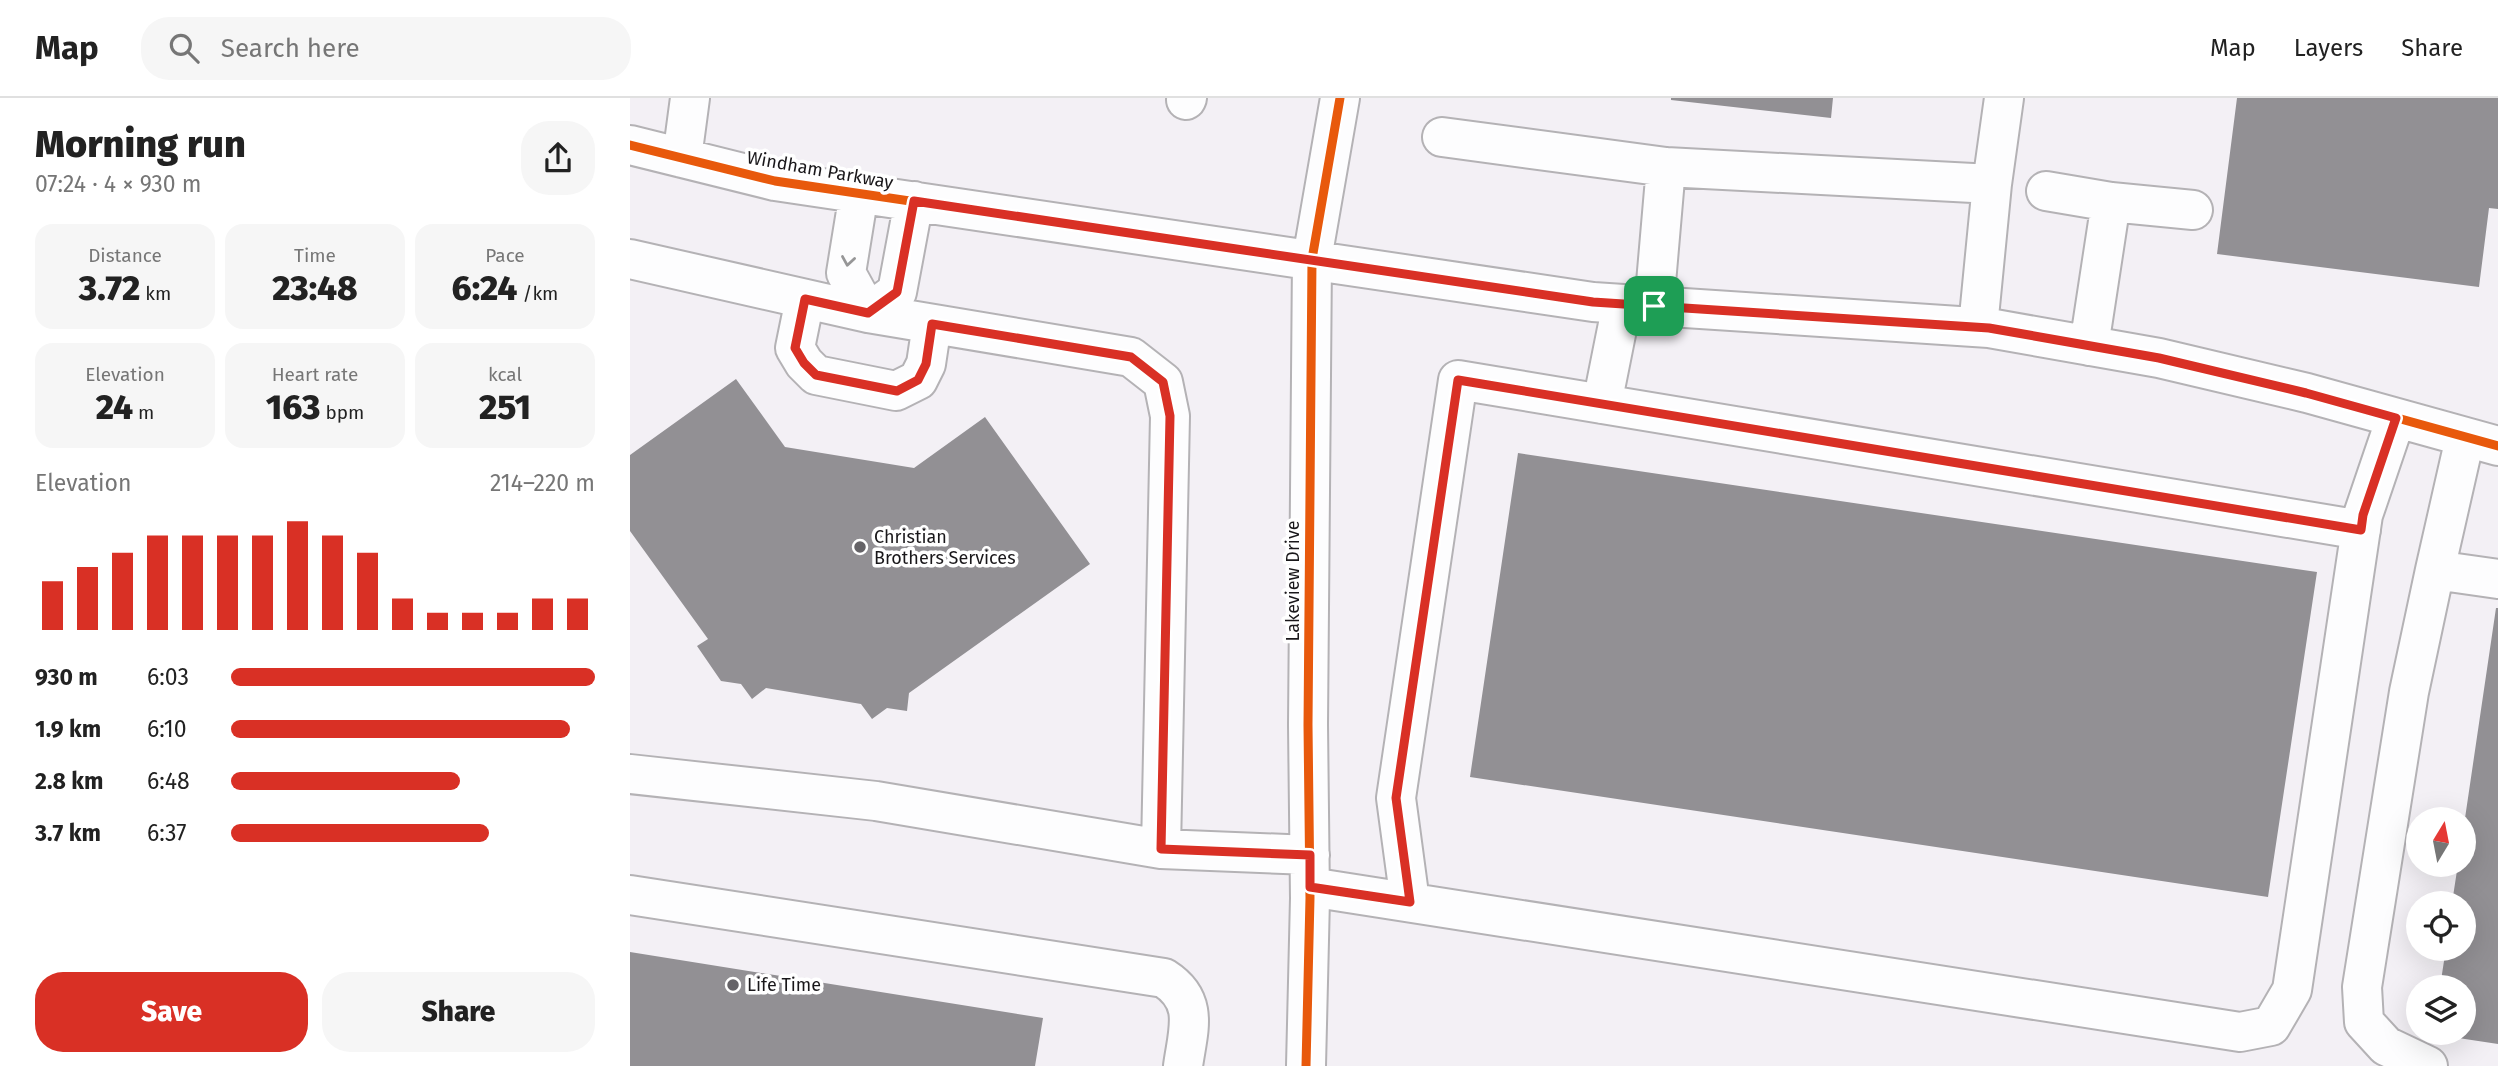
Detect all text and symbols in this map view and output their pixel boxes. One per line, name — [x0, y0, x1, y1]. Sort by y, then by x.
search box — [141, 17, 631, 80]
text: Map — [35, 28, 99, 68]
icon: search — [165, 29, 203, 67]
text: Search here — [221, 33, 360, 64]
text: Map — [2210, 34, 2256, 62]
text: Layers — [2294, 34, 2363, 62]
text: Share — [2401, 34, 2463, 62]
text: Morning run — [35, 121, 246, 167]
button: share — [521, 121, 595, 195]
street label: Windham Parkway — [745, 146, 895, 194]
text: 07:24 · 4 × 930 m — [35, 170, 201, 198]
text: Distance — [88, 244, 162, 267]
text: Time — [294, 244, 336, 267]
text: Pace — [485, 244, 525, 267]
one-way arrow — [841, 255, 856, 267]
text: 3.72 — [79, 267, 140, 309]
text: 23:48 — [272, 267, 358, 309]
text: 6:24 — [452, 267, 517, 309]
pin — [1624, 276, 1684, 336]
text: km — [140, 282, 171, 305]
text: /km — [517, 282, 558, 305]
icon: arrive — [1635, 287, 1673, 325]
text: Elevation — [85, 363, 165, 386]
text: Heart rate — [272, 363, 358, 386]
text: kcal — [488, 363, 522, 386]
text: 24 — [96, 386, 133, 428]
text: 163 — [266, 386, 320, 428]
text: 251 — [479, 386, 531, 428]
text: m — [133, 401, 154, 424]
text: bpm — [320, 401, 364, 424]
text: Elevation — [35, 469, 131, 497]
text: 214–220 m — [490, 469, 595, 497]
street label: Lakeview Drive — [1282, 521, 1304, 642]
place label: Christian Brothers Services — [874, 526, 1016, 569]
marker: Christian Brothers Services — [852, 539, 868, 555]
text: 930 m — [35, 663, 98, 691]
text: 6:03 — [147, 663, 189, 691]
text: 1.9 km — [35, 715, 101, 743]
text: 6:10 — [147, 715, 187, 743]
text: 2.8 km — [35, 767, 103, 795]
text: 6:48 — [147, 767, 190, 795]
north arrow — [2406, 807, 2476, 877]
map controls — [2406, 807, 2476, 1045]
text: 3.7 km — [35, 819, 101, 847]
text: 6:37 — [147, 819, 187, 847]
button: locate — [2406, 891, 2476, 961]
button: Save — [35, 972, 308, 1052]
button: Share — [322, 972, 595, 1052]
place label: Life Time — [747, 974, 821, 996]
button: layers — [2406, 975, 2476, 1045]
marker: Life Time — [725, 977, 741, 993]

